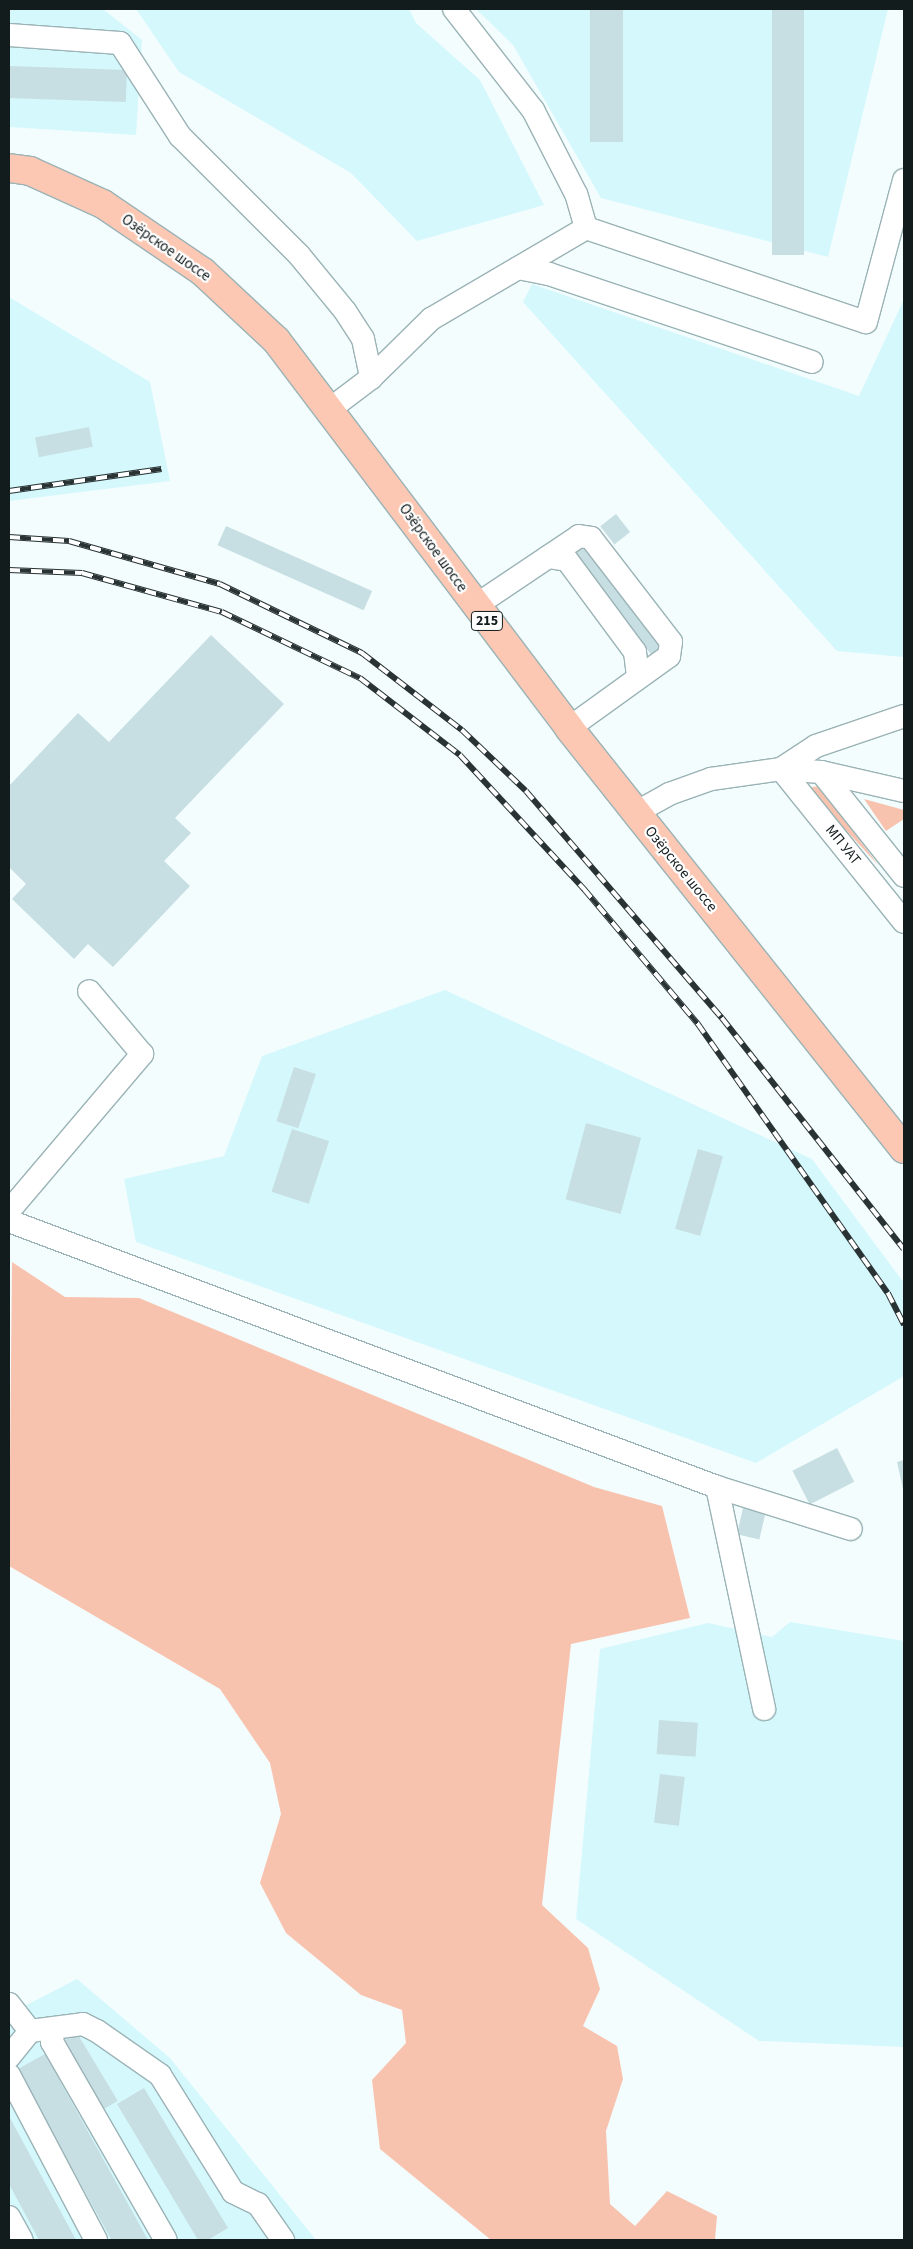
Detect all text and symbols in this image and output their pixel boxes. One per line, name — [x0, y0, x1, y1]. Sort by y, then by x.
street label: Озёрское шоссе — [118, 211, 214, 285]
street label: Озёрское шоссе — [395, 500, 471, 596]
road number: 215 — [471, 610, 503, 632]
street label: МП УАТ — [822, 821, 864, 869]
street label: Озёрское шоссе — [641, 823, 721, 915]

